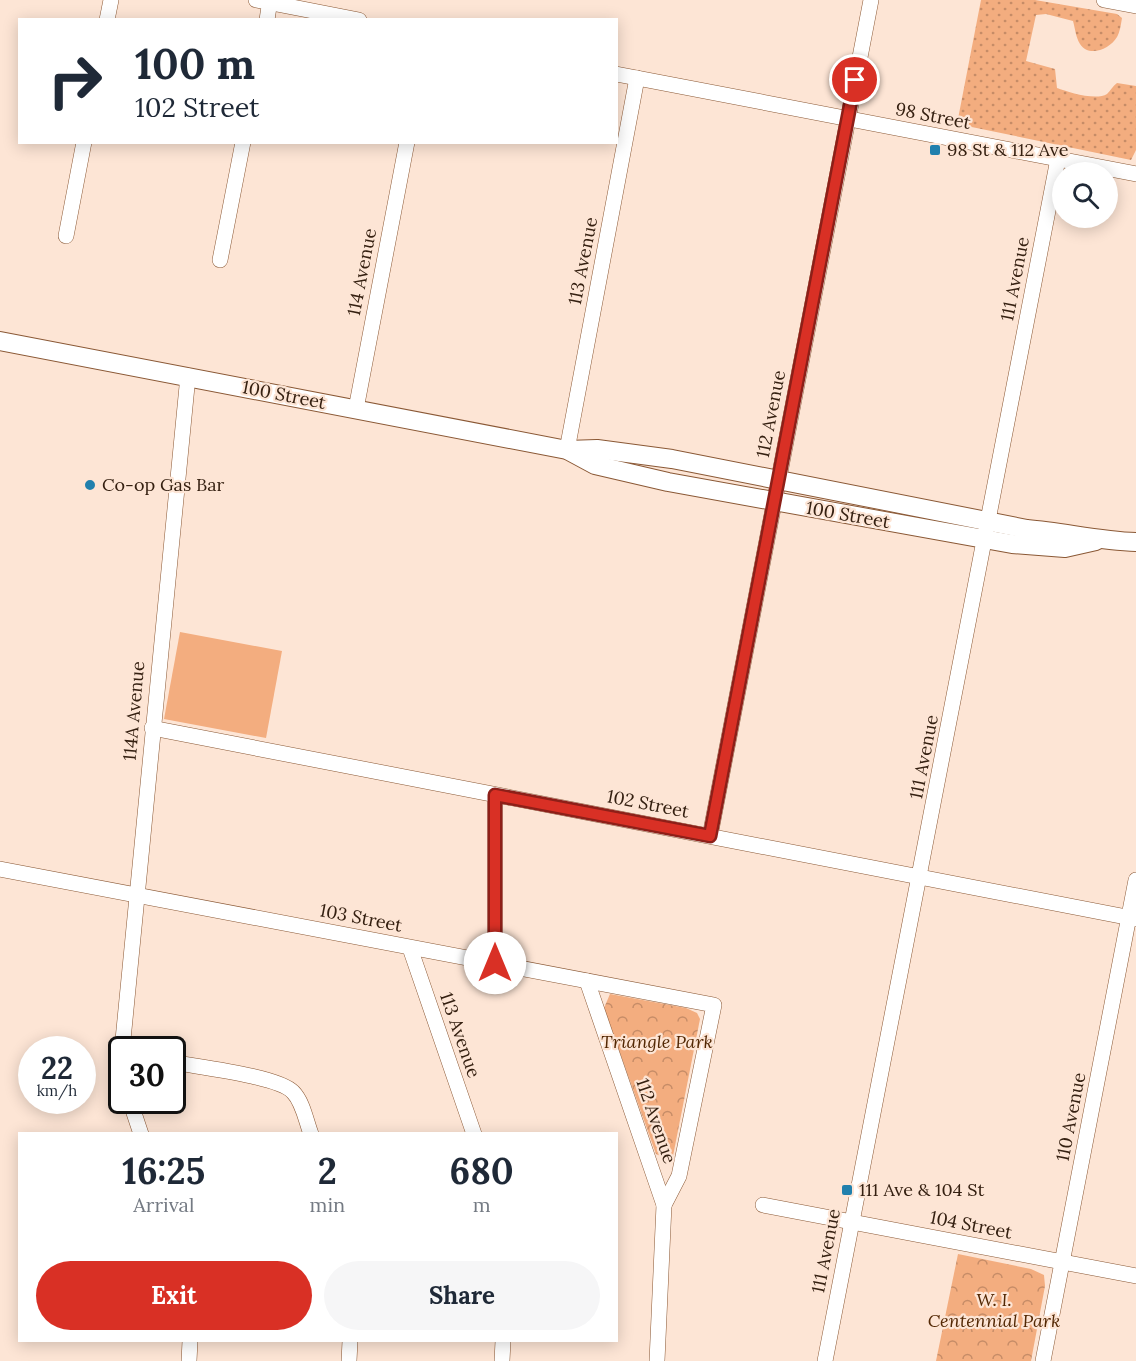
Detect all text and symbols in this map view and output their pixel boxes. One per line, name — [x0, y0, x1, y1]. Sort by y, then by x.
text: 100 m — [135, 37, 255, 91]
icon: right — [36, 42, 114, 120]
pin — [829, 54, 880, 105]
icon: arrive — [838, 63, 871, 96]
text: 102 Street — [135, 90, 260, 124]
street label: 98 Street — [893, 97, 973, 134]
place label: 98 St & 112 Ave — [947, 138, 1069, 161]
marker: 98 St & 112 Ave — [928, 143, 942, 157]
map controls — [1052, 162, 1118, 228]
button: search — [1052, 162, 1118, 228]
street label: 113 Avenue — [563, 215, 602, 307]
street label: 114 Avenue — [342, 226, 381, 318]
street label: 111 Avenue — [995, 235, 1034, 323]
street label: 112 Avenue — [751, 368, 790, 460]
street label: 100 Street — [240, 375, 328, 414]
place label: Co-op Gas Bar — [102, 473, 224, 496]
marker: Co-op Gas Bar — [83, 478, 97, 492]
street label: 100 Street — [804, 496, 892, 533]
street label: 114A Avenue — [118, 660, 149, 762]
street label: 111 Avenue — [904, 713, 943, 801]
street label: 102 Street — [605, 784, 691, 823]
street label: 103 Street — [318, 898, 404, 937]
position arrow — [463, 931, 527, 995]
street label: 113 Avenue — [435, 989, 486, 1081]
park label: Triangle Park — [601, 1030, 713, 1053]
speed limit sign: 30 — [108, 1036, 186, 1114]
text: 22 — [41, 1049, 73, 1087]
street label: 110 Avenue — [1051, 1070, 1090, 1163]
street label: 112 Avenue — [631, 1075, 682, 1167]
text: km/h — [37, 1081, 77, 1100]
text: 16:25 — [122, 1148, 205, 1194]
text: 2 — [318, 1148, 337, 1194]
text: 680 — [449, 1148, 514, 1194]
place label: 111 Ave & 104 St — [859, 1178, 984, 1201]
marker: 111 Ave & 104 St — [840, 1183, 854, 1197]
text: Arrival — [133, 1192, 194, 1217]
text: min — [310, 1192, 345, 1217]
text: m — [473, 1192, 491, 1217]
street label: 104 Street — [928, 1205, 1014, 1244]
street label: 111 Avenue — [806, 1207, 845, 1295]
button: Exit — [36, 1261, 312, 1330]
button: Share — [324, 1261, 600, 1330]
park label: W. I. Centennial Park — [928, 1288, 1060, 1332]

